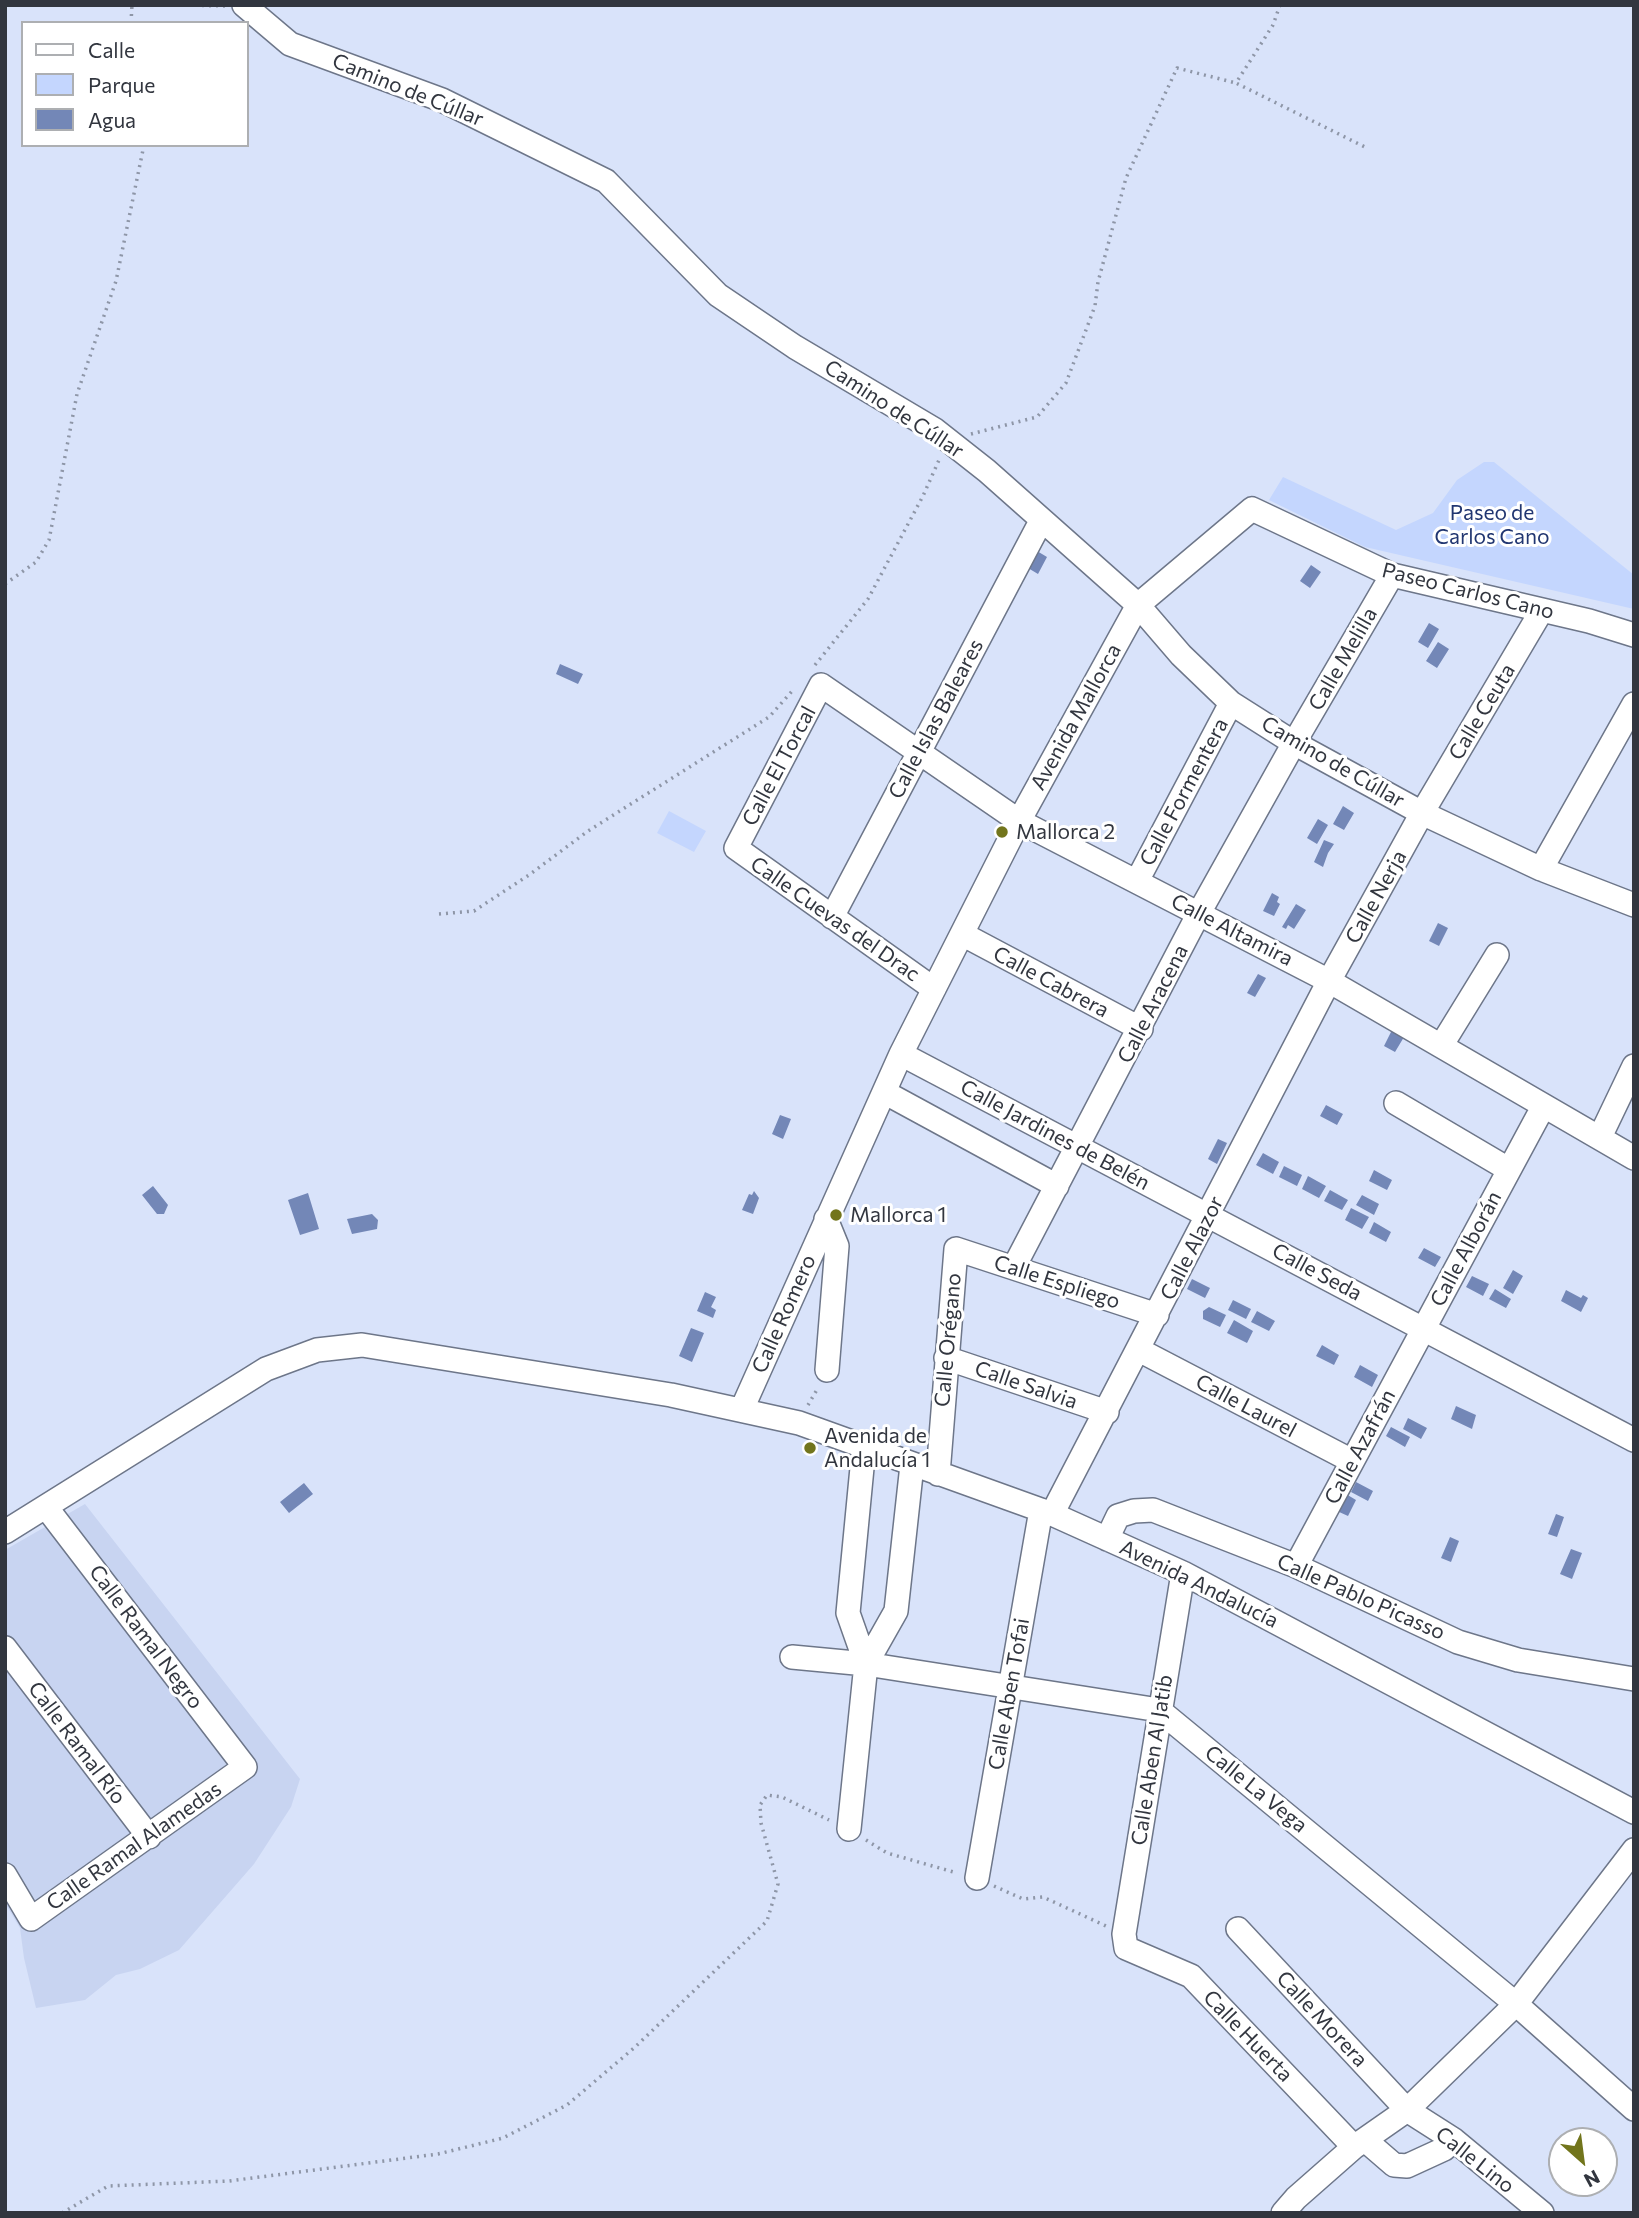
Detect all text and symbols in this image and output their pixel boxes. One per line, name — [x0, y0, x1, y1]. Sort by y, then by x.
legend — [21, 21, 248, 147]
text: Calle — [88, 37, 135, 62]
street label: Camino de Cúllar — [329, 48, 487, 132]
text: Parque — [88, 72, 155, 97]
text: Agua — [88, 107, 136, 132]
street label: Camino de Cúllar — [820, 355, 968, 463]
park label: Paseo de Carlos Cano — [1435, 500, 1549, 550]
street label: Paseo Carlos Cano — [1379, 557, 1557, 625]
street label: Calle Melilla — [1303, 603, 1383, 715]
street label: Calle Islas Baleares — [883, 635, 989, 803]
street label: Avenida Mallorca — [1025, 640, 1127, 794]
street label: Calle Ceuta — [1443, 659, 1521, 765]
street label: Calle El Torcal — [737, 702, 821, 830]
street label: Camino de Cúllar — [1257, 711, 1409, 813]
street label: Calle Formentera — [1134, 714, 1234, 870]
place label: Mallorca 2 — [1016, 819, 1115, 845]
marker: Mallorca 2 — [994, 824, 1010, 840]
street label: Calle Nerja — [1340, 846, 1412, 948]
street label: Calle Cuevas del Drac — [746, 851, 924, 987]
street label: Calle Altamira — [1167, 888, 1297, 972]
street label: Calle Cabrera — [989, 941, 1113, 1023]
street label: Calle Aracena — [1112, 941, 1194, 1067]
street label: Calle Jardines de Belén — [956, 1074, 1154, 1196]
street label: Calle Alborán — [1425, 1187, 1507, 1311]
street label: Calle Alazor — [1155, 1192, 1229, 1304]
place label: Mallorca 1 — [850, 1202, 946, 1228]
marker: Mallorca 1 — [828, 1207, 844, 1223]
street label: Calle Seda — [1268, 1238, 1366, 1306]
street label: Calle Espliego — [991, 1250, 1123, 1314]
street label: Calle Romero — [747, 1251, 821, 1377]
street label: Calle Orégano — [930, 1272, 966, 1408]
street label: Calle Salvia — [971, 1356, 1081, 1414]
street label: Calle Laurel — [1191, 1369, 1301, 1443]
street label: Calle Azafrán — [1319, 1385, 1401, 1509]
place label: Avenida de Andalucía 1 — [824, 1423, 930, 1473]
marker: Avenida de Andalucía 1 — [802, 1440, 818, 1456]
street label: Avenida Andalucía — [1116, 1535, 1282, 1633]
street label: Calle Pablo Picasso — [1273, 1549, 1449, 1645]
street label: Calle Ramal Negro — [84, 1560, 208, 1714]
street label: Calle Aben Tofai — [983, 1616, 1035, 1772]
street label: Calle Aben Al Jatib — [1126, 1673, 1178, 1847]
street label: Calle Ramal Río — [23, 1677, 131, 1809]
street label: Calle La Vega — [1200, 1740, 1312, 1838]
street label: Calle Ramal Alamedas — [42, 1776, 226, 1916]
street label: Calle Morera — [1271, 1966, 1373, 2072]
street label: Calle Huerta — [1198, 1985, 1298, 2087]
street label: Calle Lino — [1431, 2121, 1519, 2199]
north arrow — [1548, 2127, 1618, 2197]
text: N — [1580, 2166, 1604, 2193]

